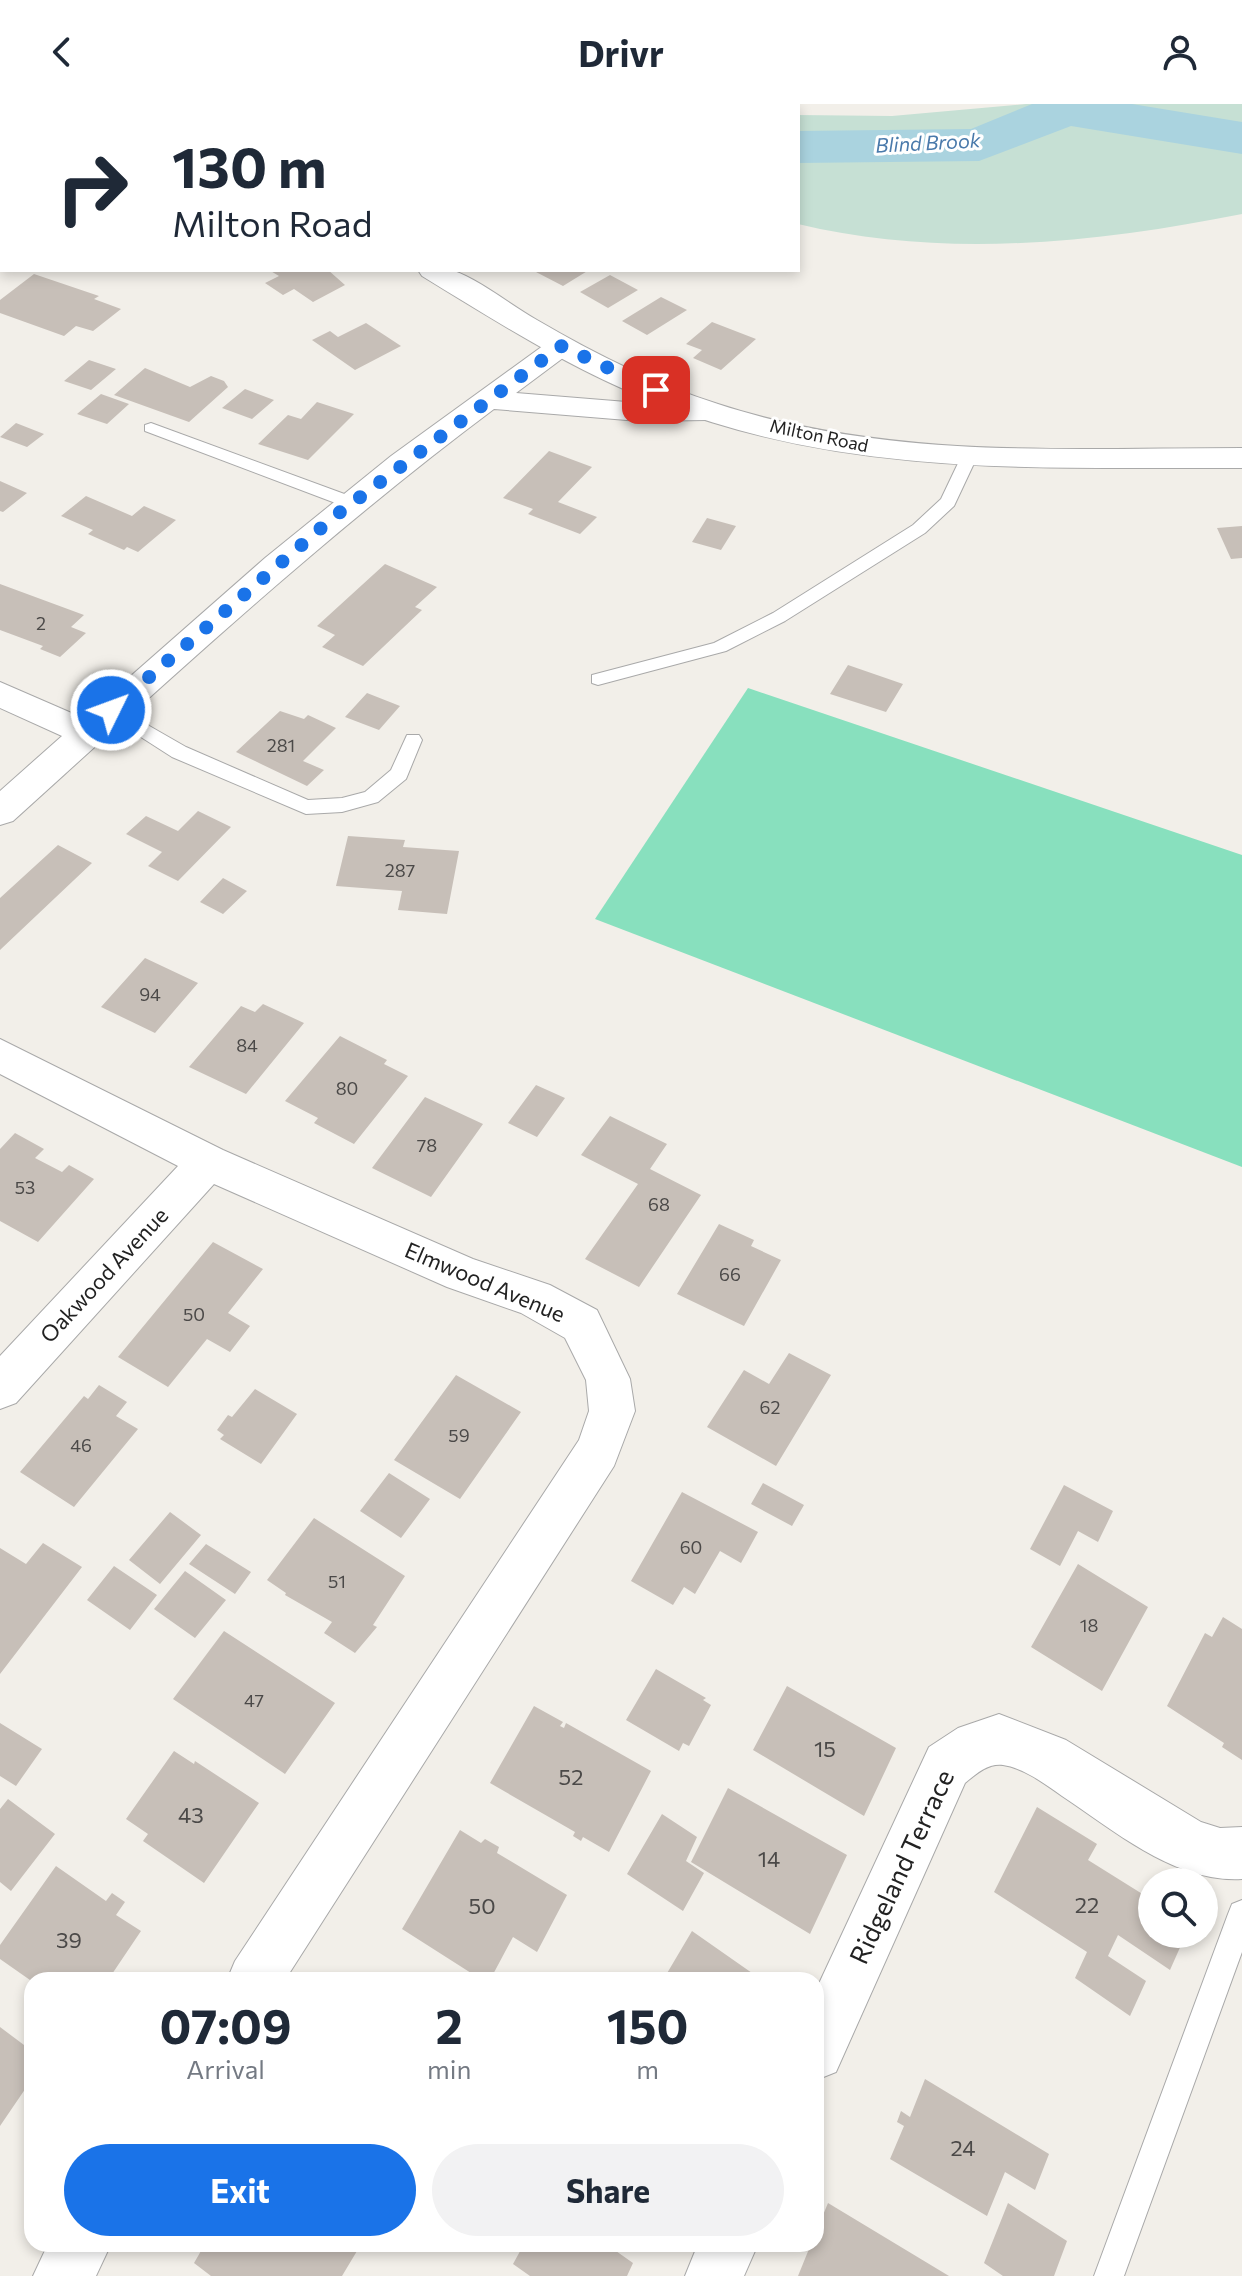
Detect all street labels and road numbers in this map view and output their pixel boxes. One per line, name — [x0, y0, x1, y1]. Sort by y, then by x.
street label: Milton Road — [768, 414, 871, 456]
street label: Oakwood Avenue — [34, 1201, 173, 1348]
street label: Elmwood Avenue — [401, 1236, 569, 1327]
street label: Ridgeland Terrace — [842, 1764, 959, 1968]

